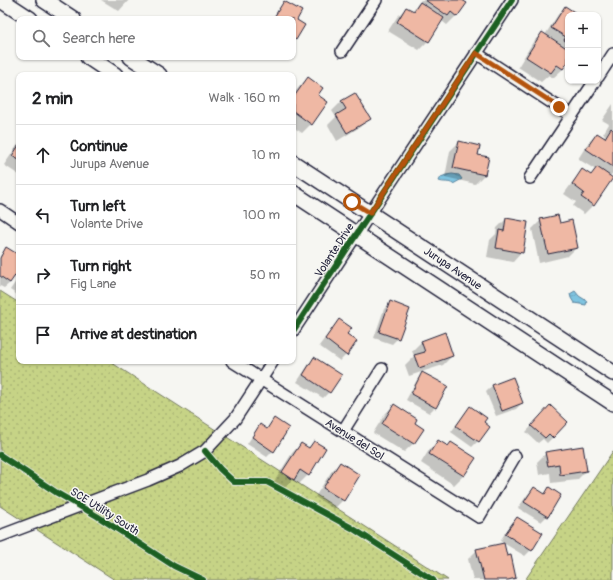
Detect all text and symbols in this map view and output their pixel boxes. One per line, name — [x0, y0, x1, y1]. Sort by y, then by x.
map controls — [565, 12, 601, 84]
button: + — [565, 12, 601, 48]
search box — [16, 16, 296, 60]
icon: search — [30, 27, 52, 49]
text: Search here — [62, 29, 135, 48]
button: − — [565, 48, 601, 84]
text: 2 min — [32, 88, 73, 109]
text: Walk · 160 m — [209, 90, 280, 106]
route end — [550, 98, 568, 116]
text: Continue — [70, 137, 128, 156]
icon: ahead — [32, 144, 54, 166]
text: 10 m — [252, 147, 280, 163]
text: Jurupa Avenue — [70, 156, 149, 172]
route start — [343, 193, 361, 211]
text: Turn left — [70, 197, 126, 216]
icon: left — [32, 204, 54, 226]
text: 100 m — [243, 207, 280, 223]
text: Volante Drive — [70, 216, 143, 232]
street label: Volante Drive — [312, 220, 357, 280]
street label: Jurupa Avenue — [421, 244, 485, 293]
text: Turn right — [70, 257, 131, 276]
icon: right — [32, 264, 54, 286]
text: 50 m — [250, 267, 280, 283]
text: Fig Lane — [70, 276, 116, 292]
icon: arrive — [32, 324, 54, 346]
text: Arrive at destination — [70, 325, 197, 344]
street label: Avenue del Sol — [323, 416, 387, 463]
street label: SCE Utility South — [68, 485, 141, 538]

